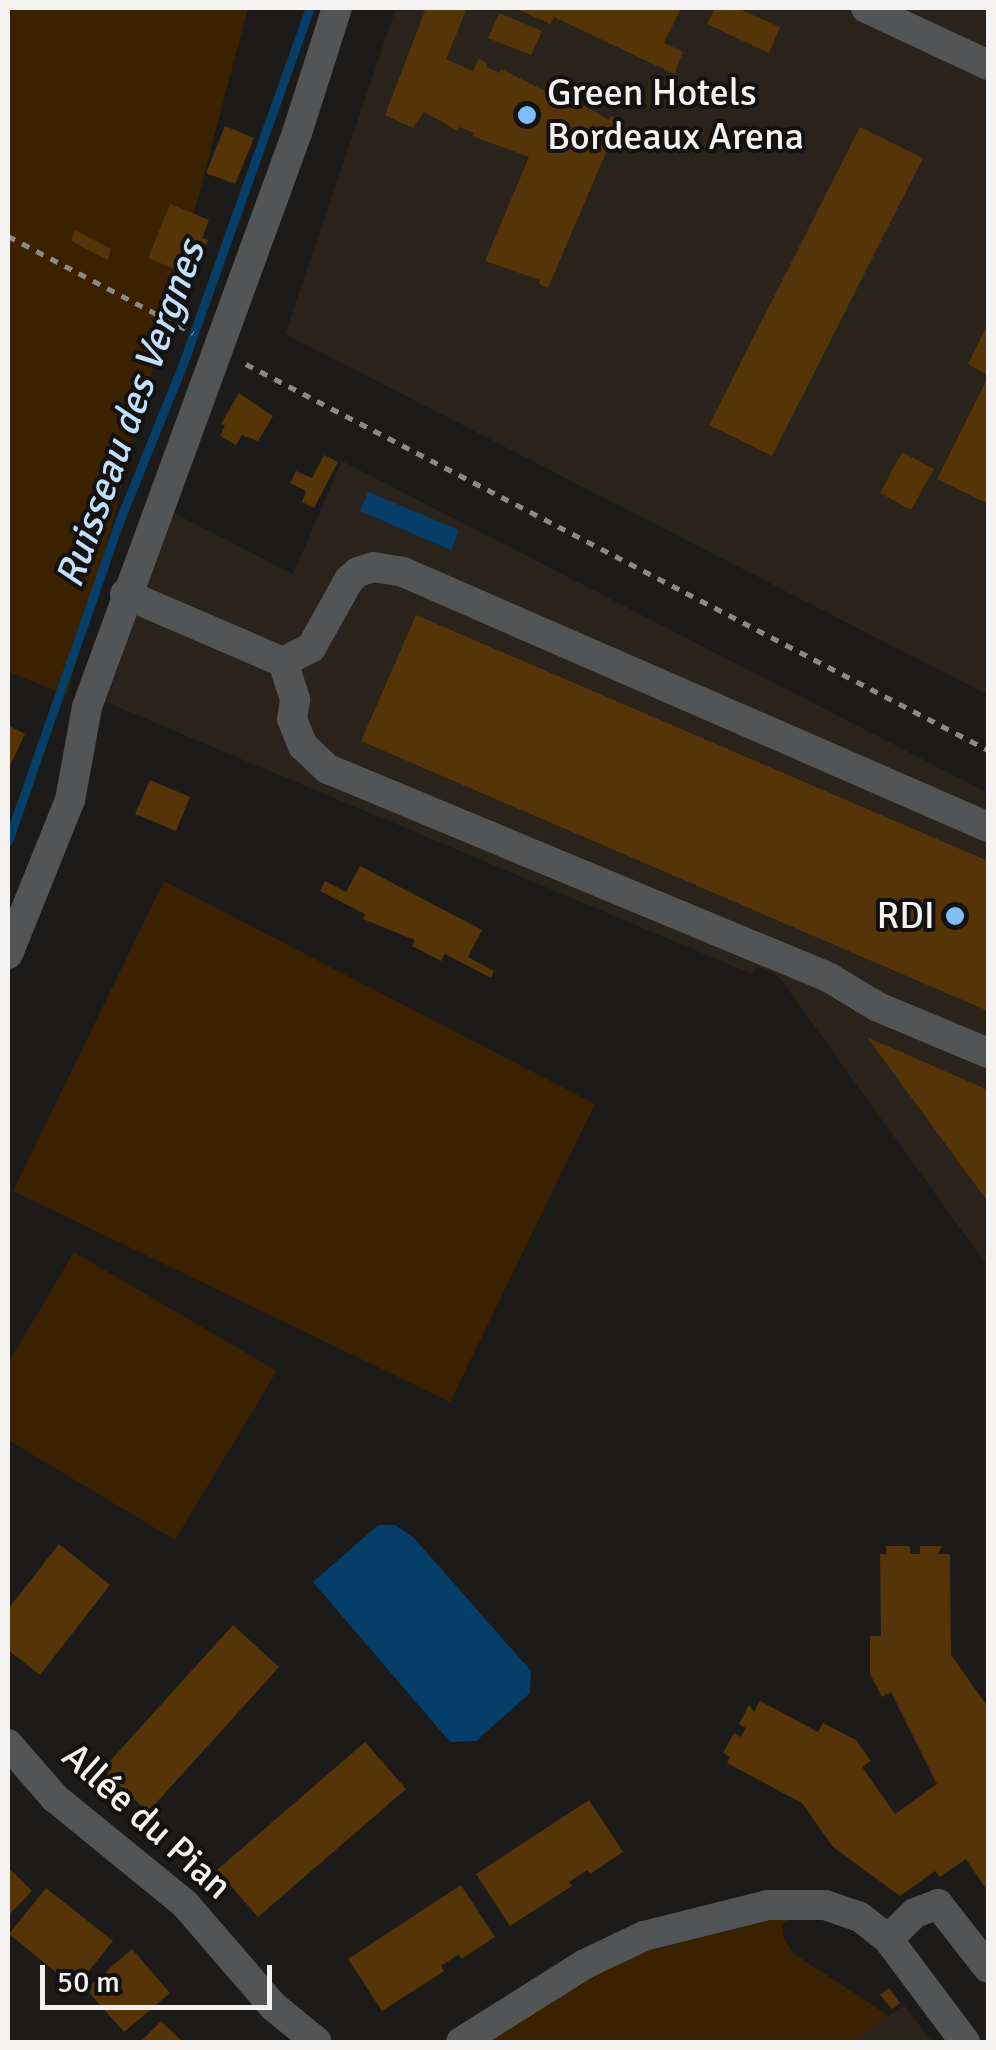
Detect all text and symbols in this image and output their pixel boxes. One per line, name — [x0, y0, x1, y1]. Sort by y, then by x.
place label: Green Hotels Bordeaux Arena — [547, 70, 804, 160]
marker: Green Hotels Bordeaux Arena — [516, 104, 538, 126]
water label: Ruisseau des Vergnes — [45, 234, 215, 594]
place label: RDI — [876, 893, 935, 939]
marker: RDI — [944, 905, 966, 927]
street label: Allée du Pian — [53, 1733, 241, 1909]
scale bar — [45, 1945, 278, 2007]
text: 50 m — [57, 1964, 120, 2001]

